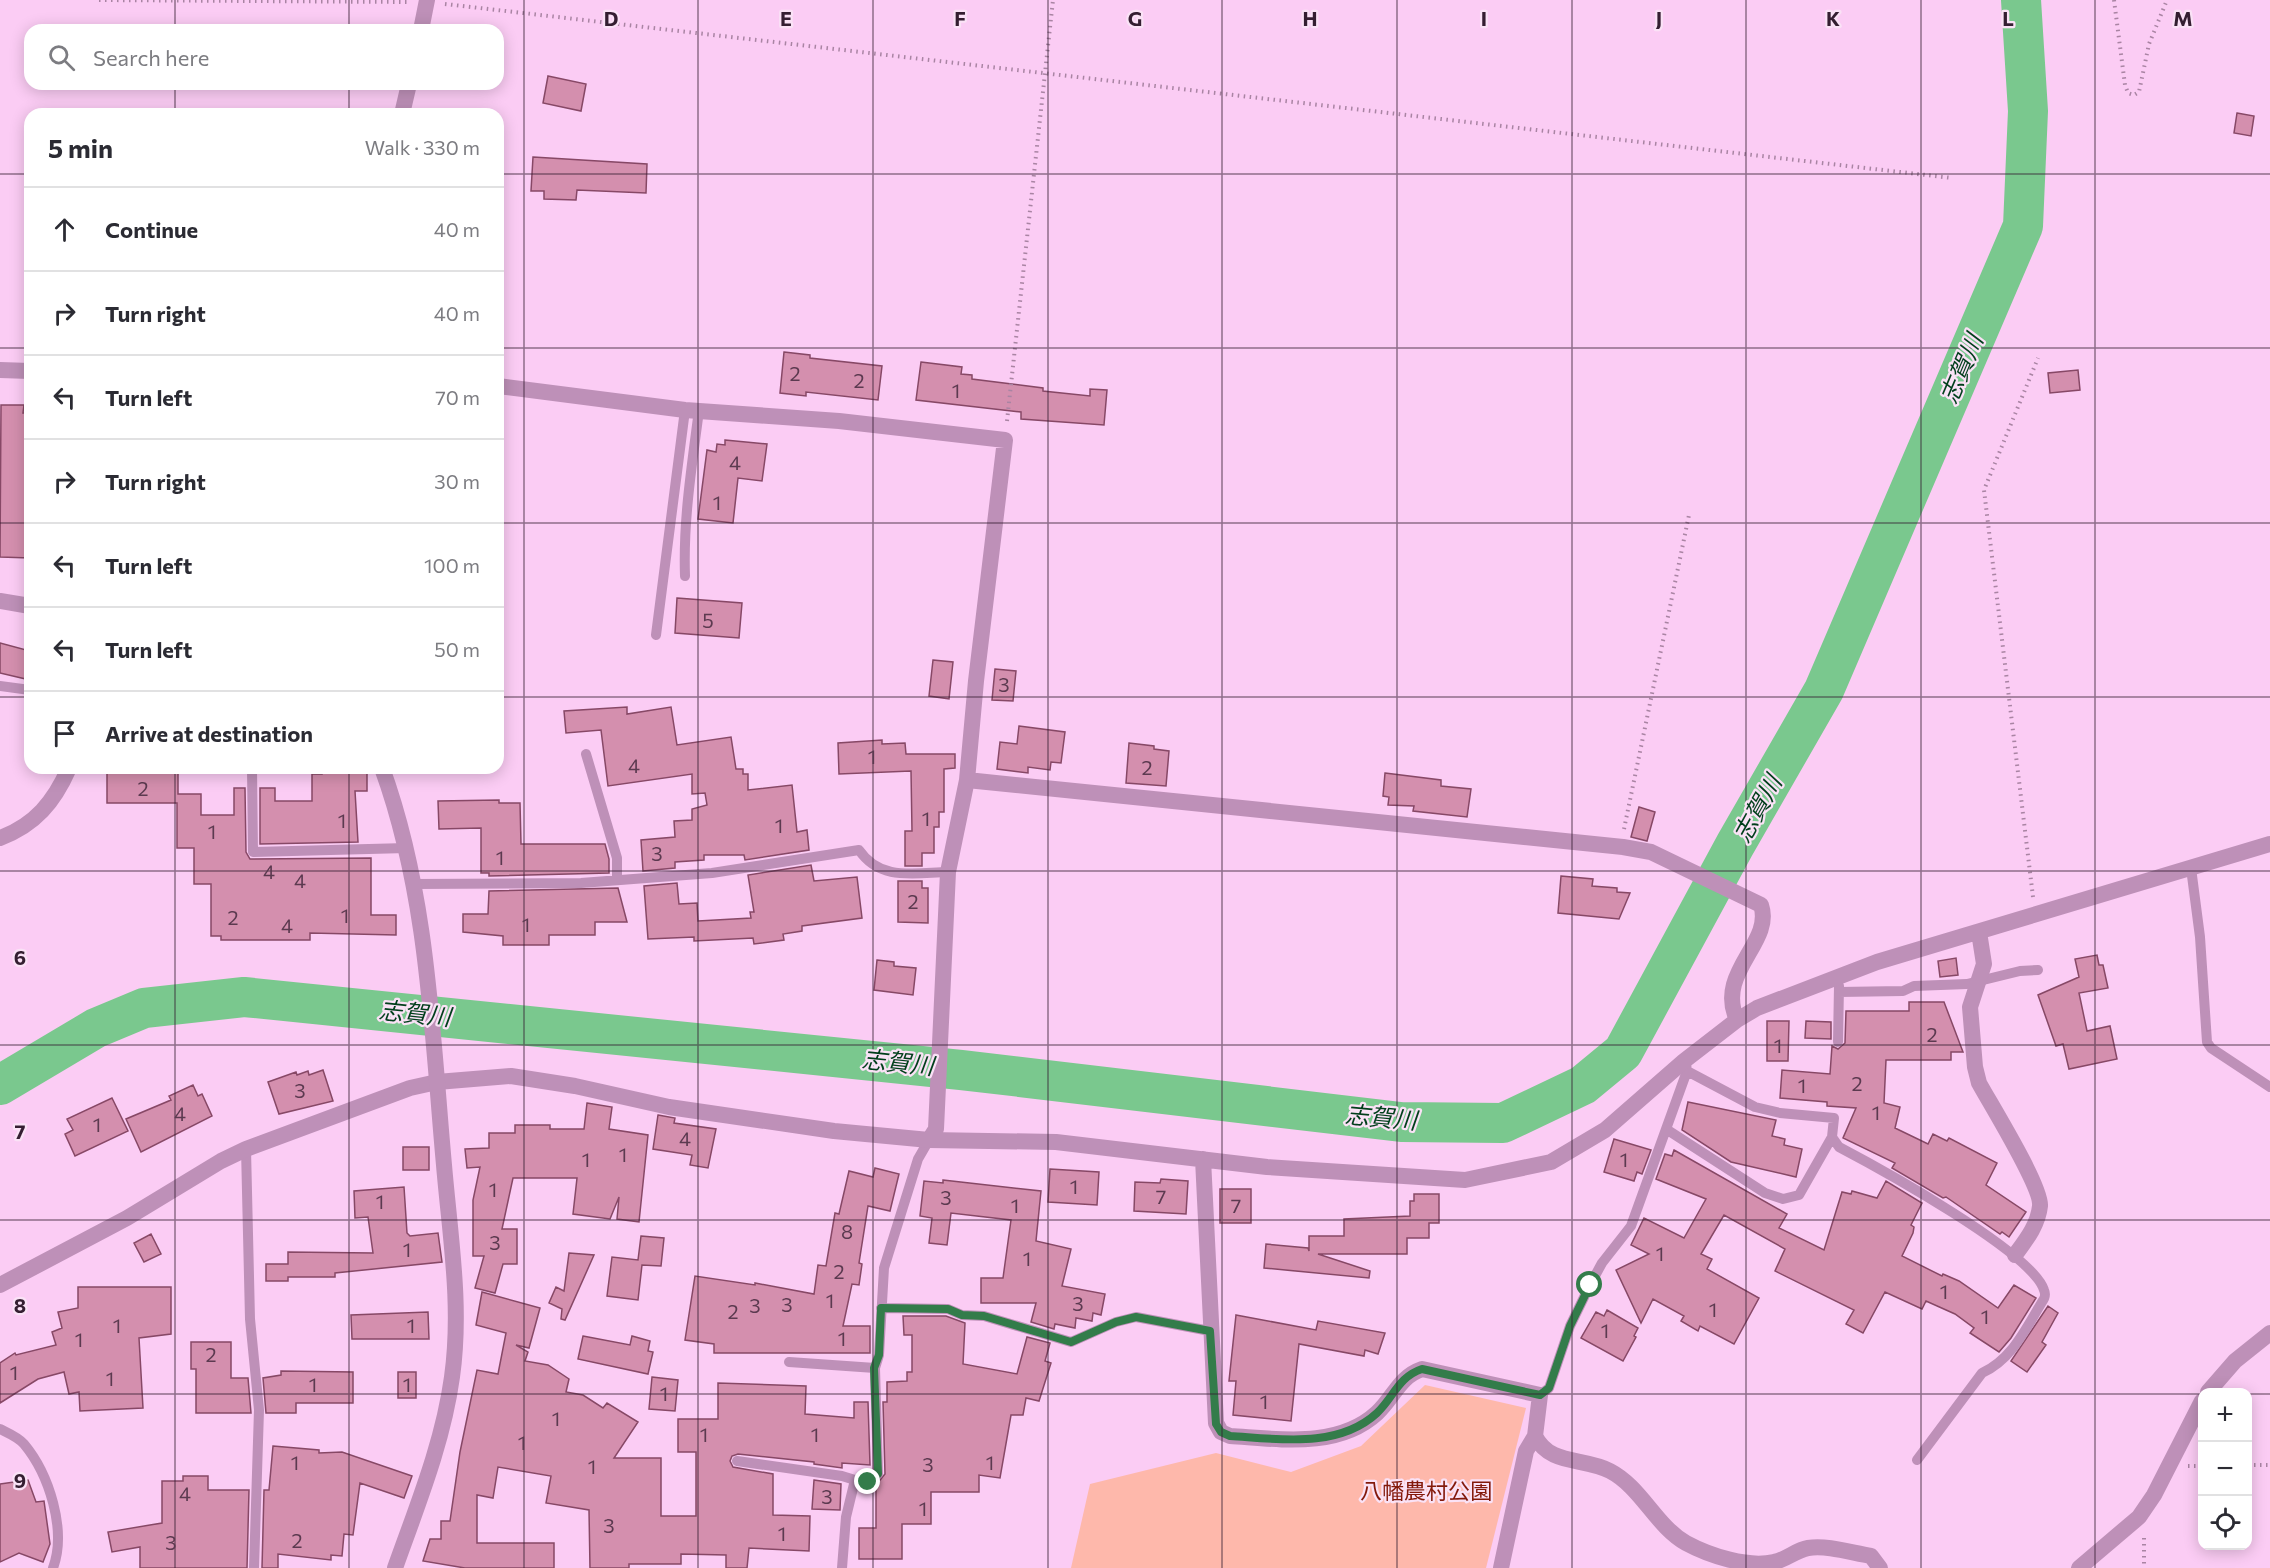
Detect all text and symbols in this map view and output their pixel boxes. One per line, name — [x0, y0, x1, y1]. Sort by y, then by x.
text: D — [604, 6, 618, 30]
text: E — [780, 6, 792, 30]
text: F — [954, 6, 966, 30]
text: G — [1128, 6, 1142, 30]
text: H — [1303, 6, 1318, 30]
text: I — [1481, 6, 1487, 30]
text: J — [1656, 6, 1662, 30]
text: K — [1826, 6, 1840, 30]
text: L — [2002, 6, 2014, 30]
text: M — [2173, 6, 2193, 30]
search box — [24, 24, 504, 90]
icon: search — [45, 41, 78, 74]
text: Search here — [93, 44, 209, 71]
text: 5 min — [48, 132, 113, 163]
text: Walk · 330 m — [365, 135, 480, 159]
icon: ahead — [48, 213, 81, 246]
text: Continue — [105, 216, 198, 243]
text: 40 m — [434, 217, 480, 241]
icon: right — [48, 297, 81, 330]
text: Turn right — [105, 300, 206, 327]
text: 40 m — [434, 301, 480, 325]
water label: 志賀川 — [1933, 327, 1989, 407]
house number: 2 — [789, 361, 801, 385]
house number: 2 — [853, 368, 865, 392]
house number: 1 — [952, 378, 960, 402]
icon: left — [48, 381, 81, 414]
text: Turn left — [105, 384, 192, 411]
text: 70 m — [435, 385, 480, 409]
house number: 4 — [729, 450, 741, 474]
icon: right — [48, 465, 81, 498]
text: Turn right — [105, 468, 206, 495]
text: 30 m — [434, 469, 480, 493]
house number: 1 — [713, 490, 721, 514]
icon: left — [48, 549, 81, 582]
text: Turn left — [105, 552, 192, 579]
text: 100 m — [424, 553, 480, 577]
house number: 5 — [702, 608, 714, 632]
icon: left — [48, 633, 81, 666]
text: Turn left — [105, 636, 192, 663]
text: 50 m — [434, 637, 480, 661]
house number: 3 — [998, 672, 1010, 696]
icon: arrive — [48, 717, 81, 750]
text: Arrive at destination — [105, 720, 313, 747]
house number: 1 — [868, 744, 876, 768]
house number: 4 — [628, 753, 640, 777]
house number: 2 — [1141, 755, 1153, 779]
water label: 志賀川 — [1727, 767, 1788, 847]
house number: 2 — [137, 776, 149, 800]
house number: 1 — [922, 806, 930, 830]
house number: 1 — [338, 808, 346, 832]
house number: 1 — [775, 813, 783, 837]
house number: 1 — [208, 819, 216, 843]
house number: 3 — [651, 841, 663, 865]
house number: 1 — [496, 845, 504, 869]
house number: 4 — [263, 859, 275, 883]
house number: 4 — [294, 868, 306, 892]
house number: 2 — [907, 889, 919, 913]
house number: 1 — [341, 903, 349, 927]
house number: 2 — [227, 905, 239, 929]
house number: 1 — [522, 912, 530, 936]
house number: 4 — [281, 913, 293, 937]
text: 6 — [14, 945, 26, 969]
water label: 志賀川 — [378, 994, 455, 1031]
house number: 2 — [1926, 1022, 1938, 1046]
house number: 1 — [1774, 1033, 1782, 1057]
water label: 志賀川 — [861, 1043, 938, 1080]
house number: 2 — [1851, 1071, 1863, 1095]
house number: 1 — [1798, 1073, 1806, 1097]
house number: 3 — [294, 1078, 306, 1102]
water label: 志賀川 — [1344, 1099, 1421, 1134]
house number: 1 — [1872, 1100, 1880, 1124]
house number: 4 — [174, 1101, 186, 1125]
house number: 1 — [93, 1112, 101, 1136]
text: 7 — [15, 1119, 26, 1143]
house number: 4 — [679, 1126, 691, 1150]
house number: 1 — [619, 1142, 627, 1166]
house number: 1 — [582, 1147, 590, 1171]
house number: 1 — [1620, 1147, 1628, 1171]
house number: 1 — [1070, 1174, 1078, 1198]
house number: 1 — [489, 1177, 497, 1201]
house number: 7 — [1156, 1184, 1166, 1208]
house number: 3 — [940, 1185, 952, 1209]
house number: 1 — [376, 1189, 384, 1213]
house number: 1 — [1011, 1193, 1019, 1217]
house number: 7 — [1231, 1193, 1241, 1217]
house number: 8 — [841, 1219, 853, 1243]
house number: 3 — [489, 1230, 501, 1254]
house number: 1 — [403, 1237, 411, 1261]
house number: 1 — [1656, 1241, 1664, 1265]
house number: 1 — [1023, 1246, 1031, 1270]
house number: 2 — [833, 1259, 845, 1283]
route start — [1576, 1271, 1602, 1297]
house number: 1 — [1940, 1279, 1948, 1303]
house number: 1 — [826, 1288, 834, 1312]
house number: 3 — [1072, 1291, 1084, 1315]
house number: 3 — [781, 1292, 793, 1316]
text: 8 — [14, 1293, 26, 1317]
house number: 3 — [749, 1293, 761, 1317]
house number: 1 — [1709, 1297, 1717, 1321]
house number: 2 — [727, 1299, 739, 1323]
house number: 1 — [1981, 1304, 1989, 1328]
house number: 1 — [113, 1313, 121, 1337]
house number: 1 — [407, 1313, 415, 1337]
house number: 1 — [1601, 1318, 1609, 1342]
house number: 1 — [838, 1326, 846, 1350]
house number: 1 — [75, 1327, 83, 1351]
house number: 2 — [205, 1342, 217, 1366]
house number: 1 — [10, 1360, 18, 1384]
house number: 1 — [106, 1366, 114, 1390]
house number: 1 — [309, 1372, 317, 1396]
house number: 1 — [403, 1372, 411, 1396]
house number: 1 — [660, 1381, 668, 1405]
map controls — [2198, 1388, 2252, 1550]
button: + — [2198, 1388, 2252, 1442]
house number: 1 — [1260, 1389, 1268, 1413]
house number: 1 — [552, 1406, 560, 1430]
house number: 1 — [700, 1422, 708, 1446]
house number: 1 — [811, 1422, 819, 1446]
house number: 1 — [518, 1430, 526, 1454]
button: − — [2198, 1442, 2252, 1496]
house number: 1 — [291, 1450, 299, 1474]
house number: 1 — [986, 1450, 994, 1474]
house number: 3 — [922, 1452, 934, 1476]
house number: 1 — [588, 1454, 596, 1478]
text: 9 — [14, 1468, 26, 1492]
route end — [854, 1468, 880, 1494]
park label: 八幡農村公園 — [1360, 1477, 1492, 1504]
house number: 4 — [179, 1481, 191, 1505]
house number: 3 — [821, 1484, 833, 1508]
house number: 1 — [919, 1496, 927, 1520]
button: locate — [2198, 1496, 2252, 1550]
house number: 3 — [603, 1513, 615, 1537]
house number: 1 — [778, 1521, 786, 1545]
house number: 2 — [291, 1528, 303, 1552]
house number: 3 — [165, 1530, 177, 1554]

